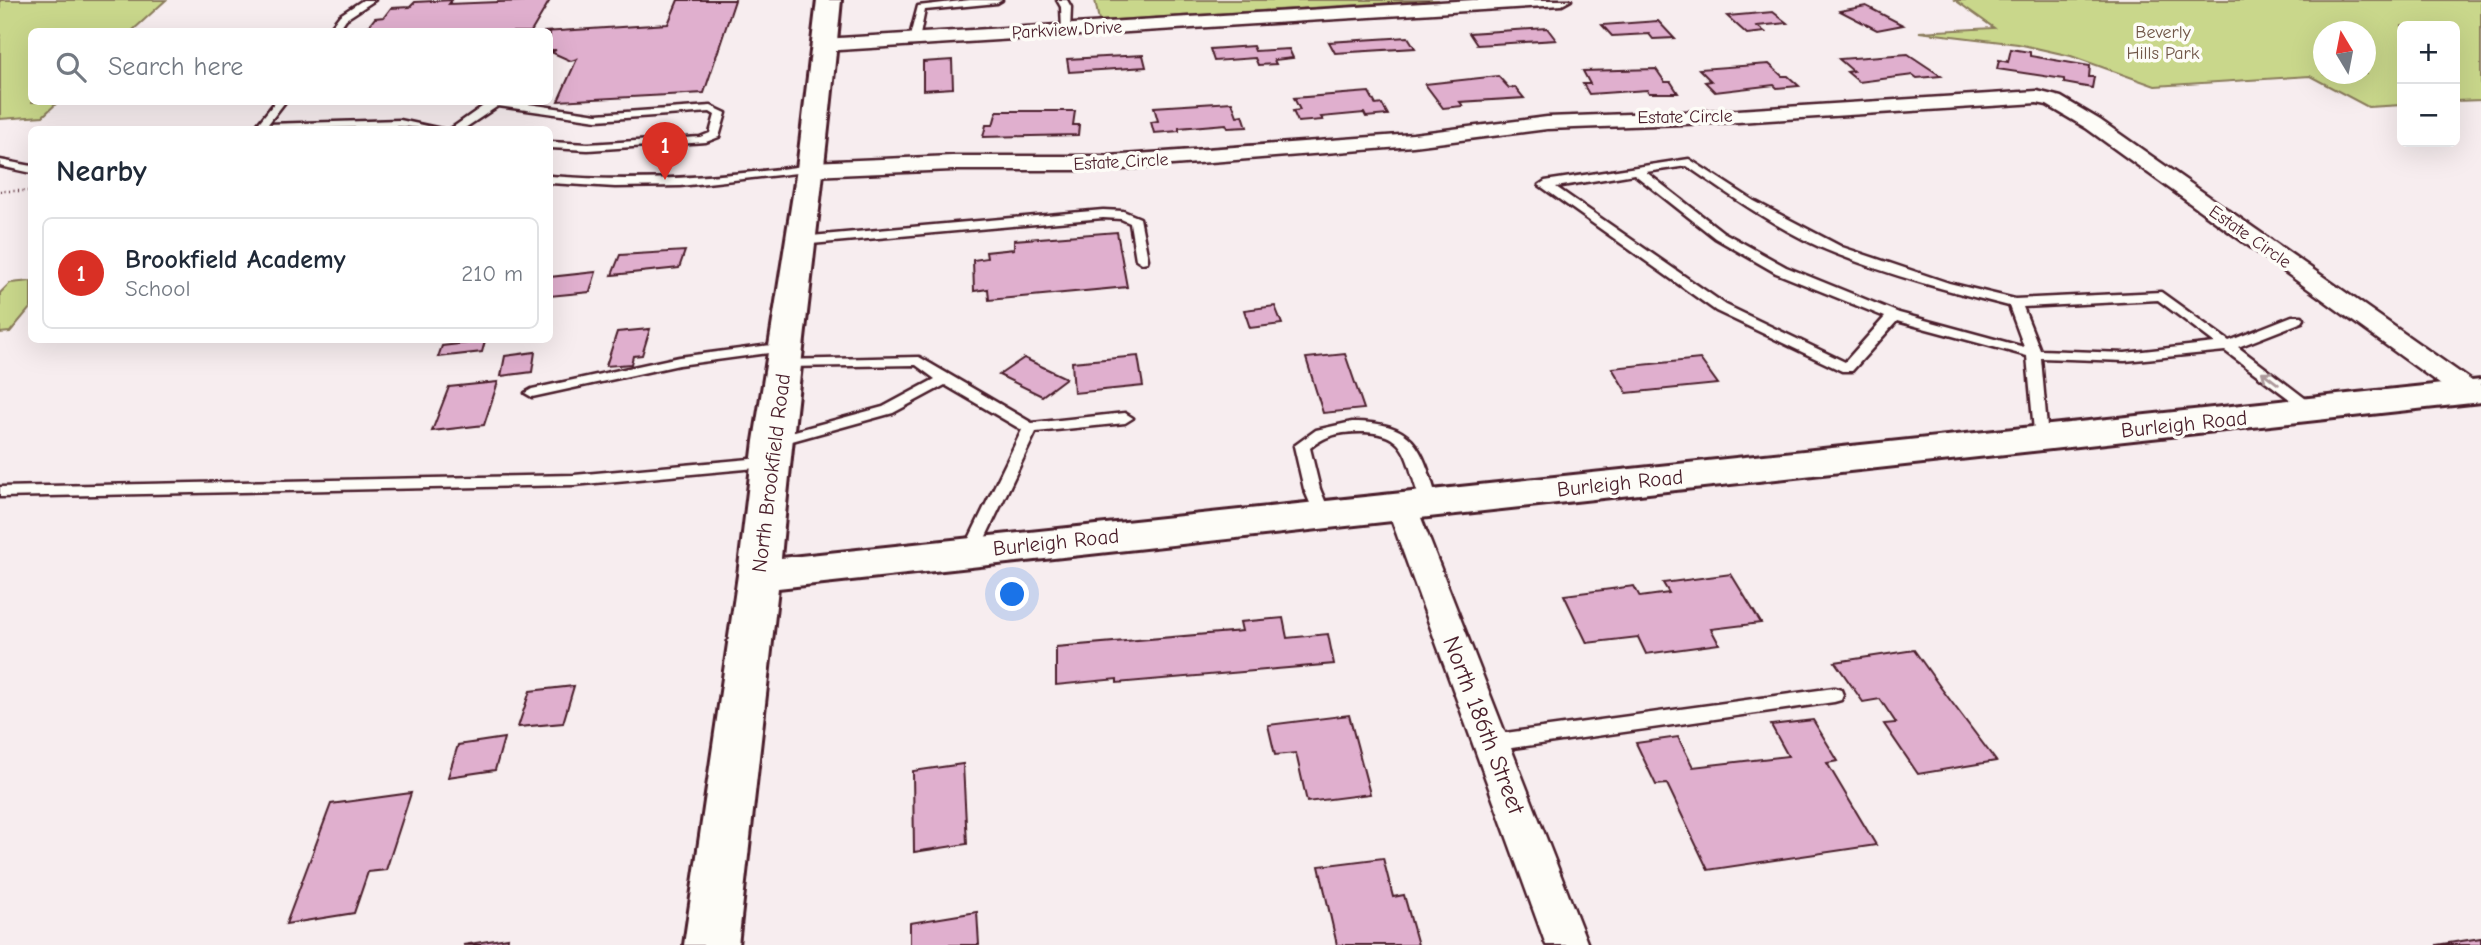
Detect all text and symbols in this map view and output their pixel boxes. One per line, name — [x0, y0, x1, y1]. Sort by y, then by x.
street label: Parkview Drive — [1011, 17, 1123, 43]
north arrow — [2313, 21, 2376, 84]
map controls — [2397, 21, 2460, 147]
button: + — [2397, 21, 2460, 84]
park label: Beverly Hills Park — [2127, 22, 2200, 64]
search box — [28, 28, 553, 105]
icon: search — [52, 48, 90, 86]
text: Search here — [108, 52, 243, 82]
button: − — [2397, 84, 2460, 147]
street label: Estate Circle — [1637, 106, 1733, 128]
pin: 1 — [642, 122, 688, 180]
street label: Estate Circle — [1073, 149, 1169, 175]
text: Nearby — [56, 154, 147, 189]
street label: Estate Circle — [2205, 201, 2295, 273]
text: Brookfield Academy — [125, 245, 346, 275]
text: 1 — [76, 260, 86, 287]
text: 210 m — [461, 260, 523, 287]
text: School — [125, 275, 190, 302]
one-way arrow — [2261, 370, 2280, 385]
street label: North Brookfield Road — [747, 372, 795, 574]
street label: Burleigh Road — [2120, 405, 2248, 443]
street label: Burleigh Road — [1556, 464, 1684, 502]
street label: Burleigh Road — [992, 523, 1120, 561]
your location — [995, 577, 1029, 611]
street label: North 186th Street — [1437, 632, 1531, 819]

